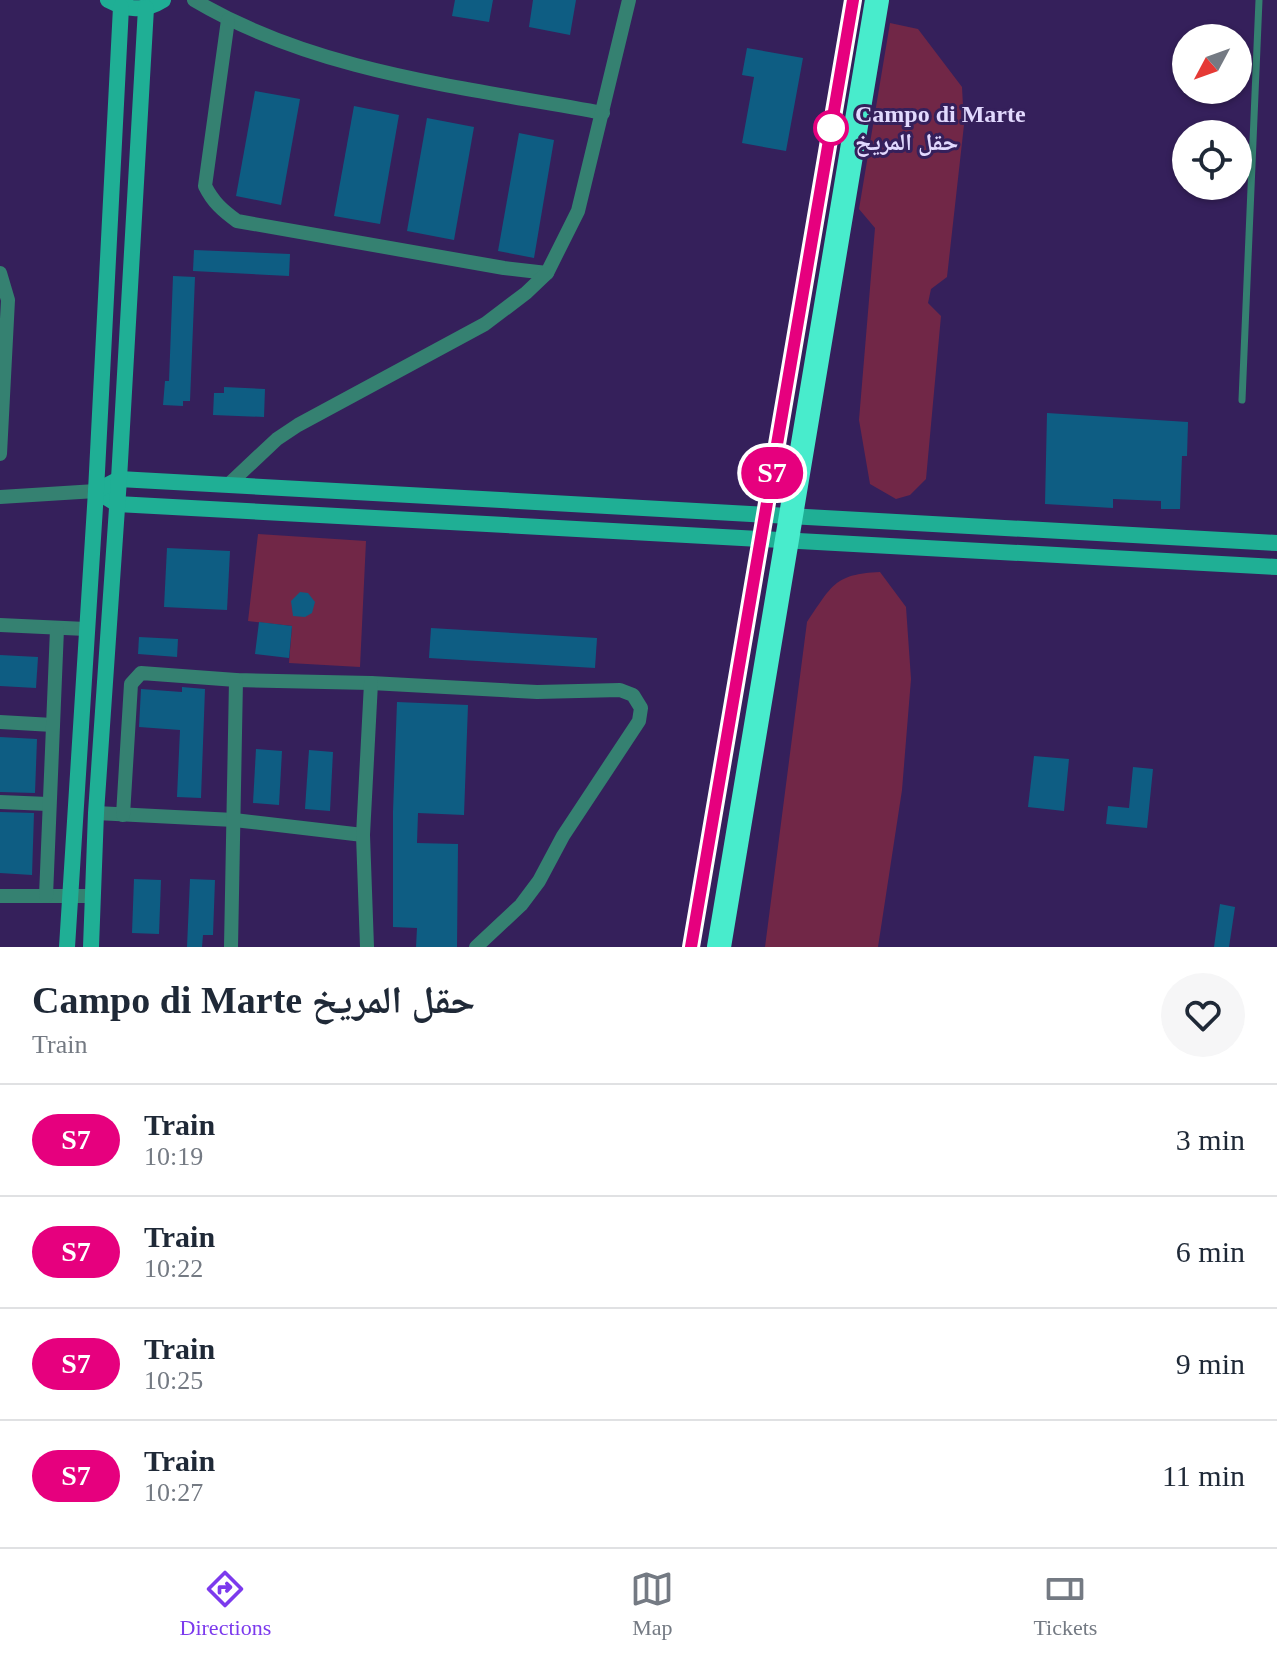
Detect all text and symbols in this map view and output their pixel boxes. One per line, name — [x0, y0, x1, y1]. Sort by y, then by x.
north arrow — [1172, 24, 1252, 104]
map controls — [1172, 24, 1252, 200]
place label: Campo di Marte حقل المريخ — [855, 101, 1026, 157]
marker: Campo di Marte حقل المريخ — [814, 111, 848, 145]
button: locate — [1172, 120, 1252, 200]
line badge: S7 — [736, 447, 808, 499]
text: S7 — [757, 457, 787, 488]
button: heart — [1161, 973, 1245, 1057]
text: Campo di Marte حقل المريخ — [32, 979, 475, 1021]
text: Train — [32, 1030, 87, 1059]
text: Train — [144, 1108, 215, 1141]
text: 3 min — [1176, 1123, 1245, 1156]
text: S7 — [61, 1124, 91, 1155]
text: 10:19 — [144, 1142, 203, 1171]
text: Train — [144, 1220, 215, 1253]
text: 6 min — [1176, 1235, 1245, 1268]
text: S7 — [61, 1236, 91, 1267]
text: 10:22 — [144, 1254, 203, 1283]
text: Train — [144, 1332, 215, 1365]
text: 9 min — [1176, 1347, 1245, 1380]
text: S7 — [61, 1348, 91, 1379]
text: 10:25 — [144, 1366, 203, 1395]
text: Train — [144, 1444, 215, 1477]
text: 11 min — [1162, 1459, 1245, 1492]
text: S7 — [61, 1460, 91, 1491]
text: 10:27 — [144, 1478, 203, 1507]
tab: Directions — [180, 1567, 271, 1641]
tab: Map — [630, 1567, 674, 1641]
tab: Tickets — [1033, 1567, 1097, 1641]

